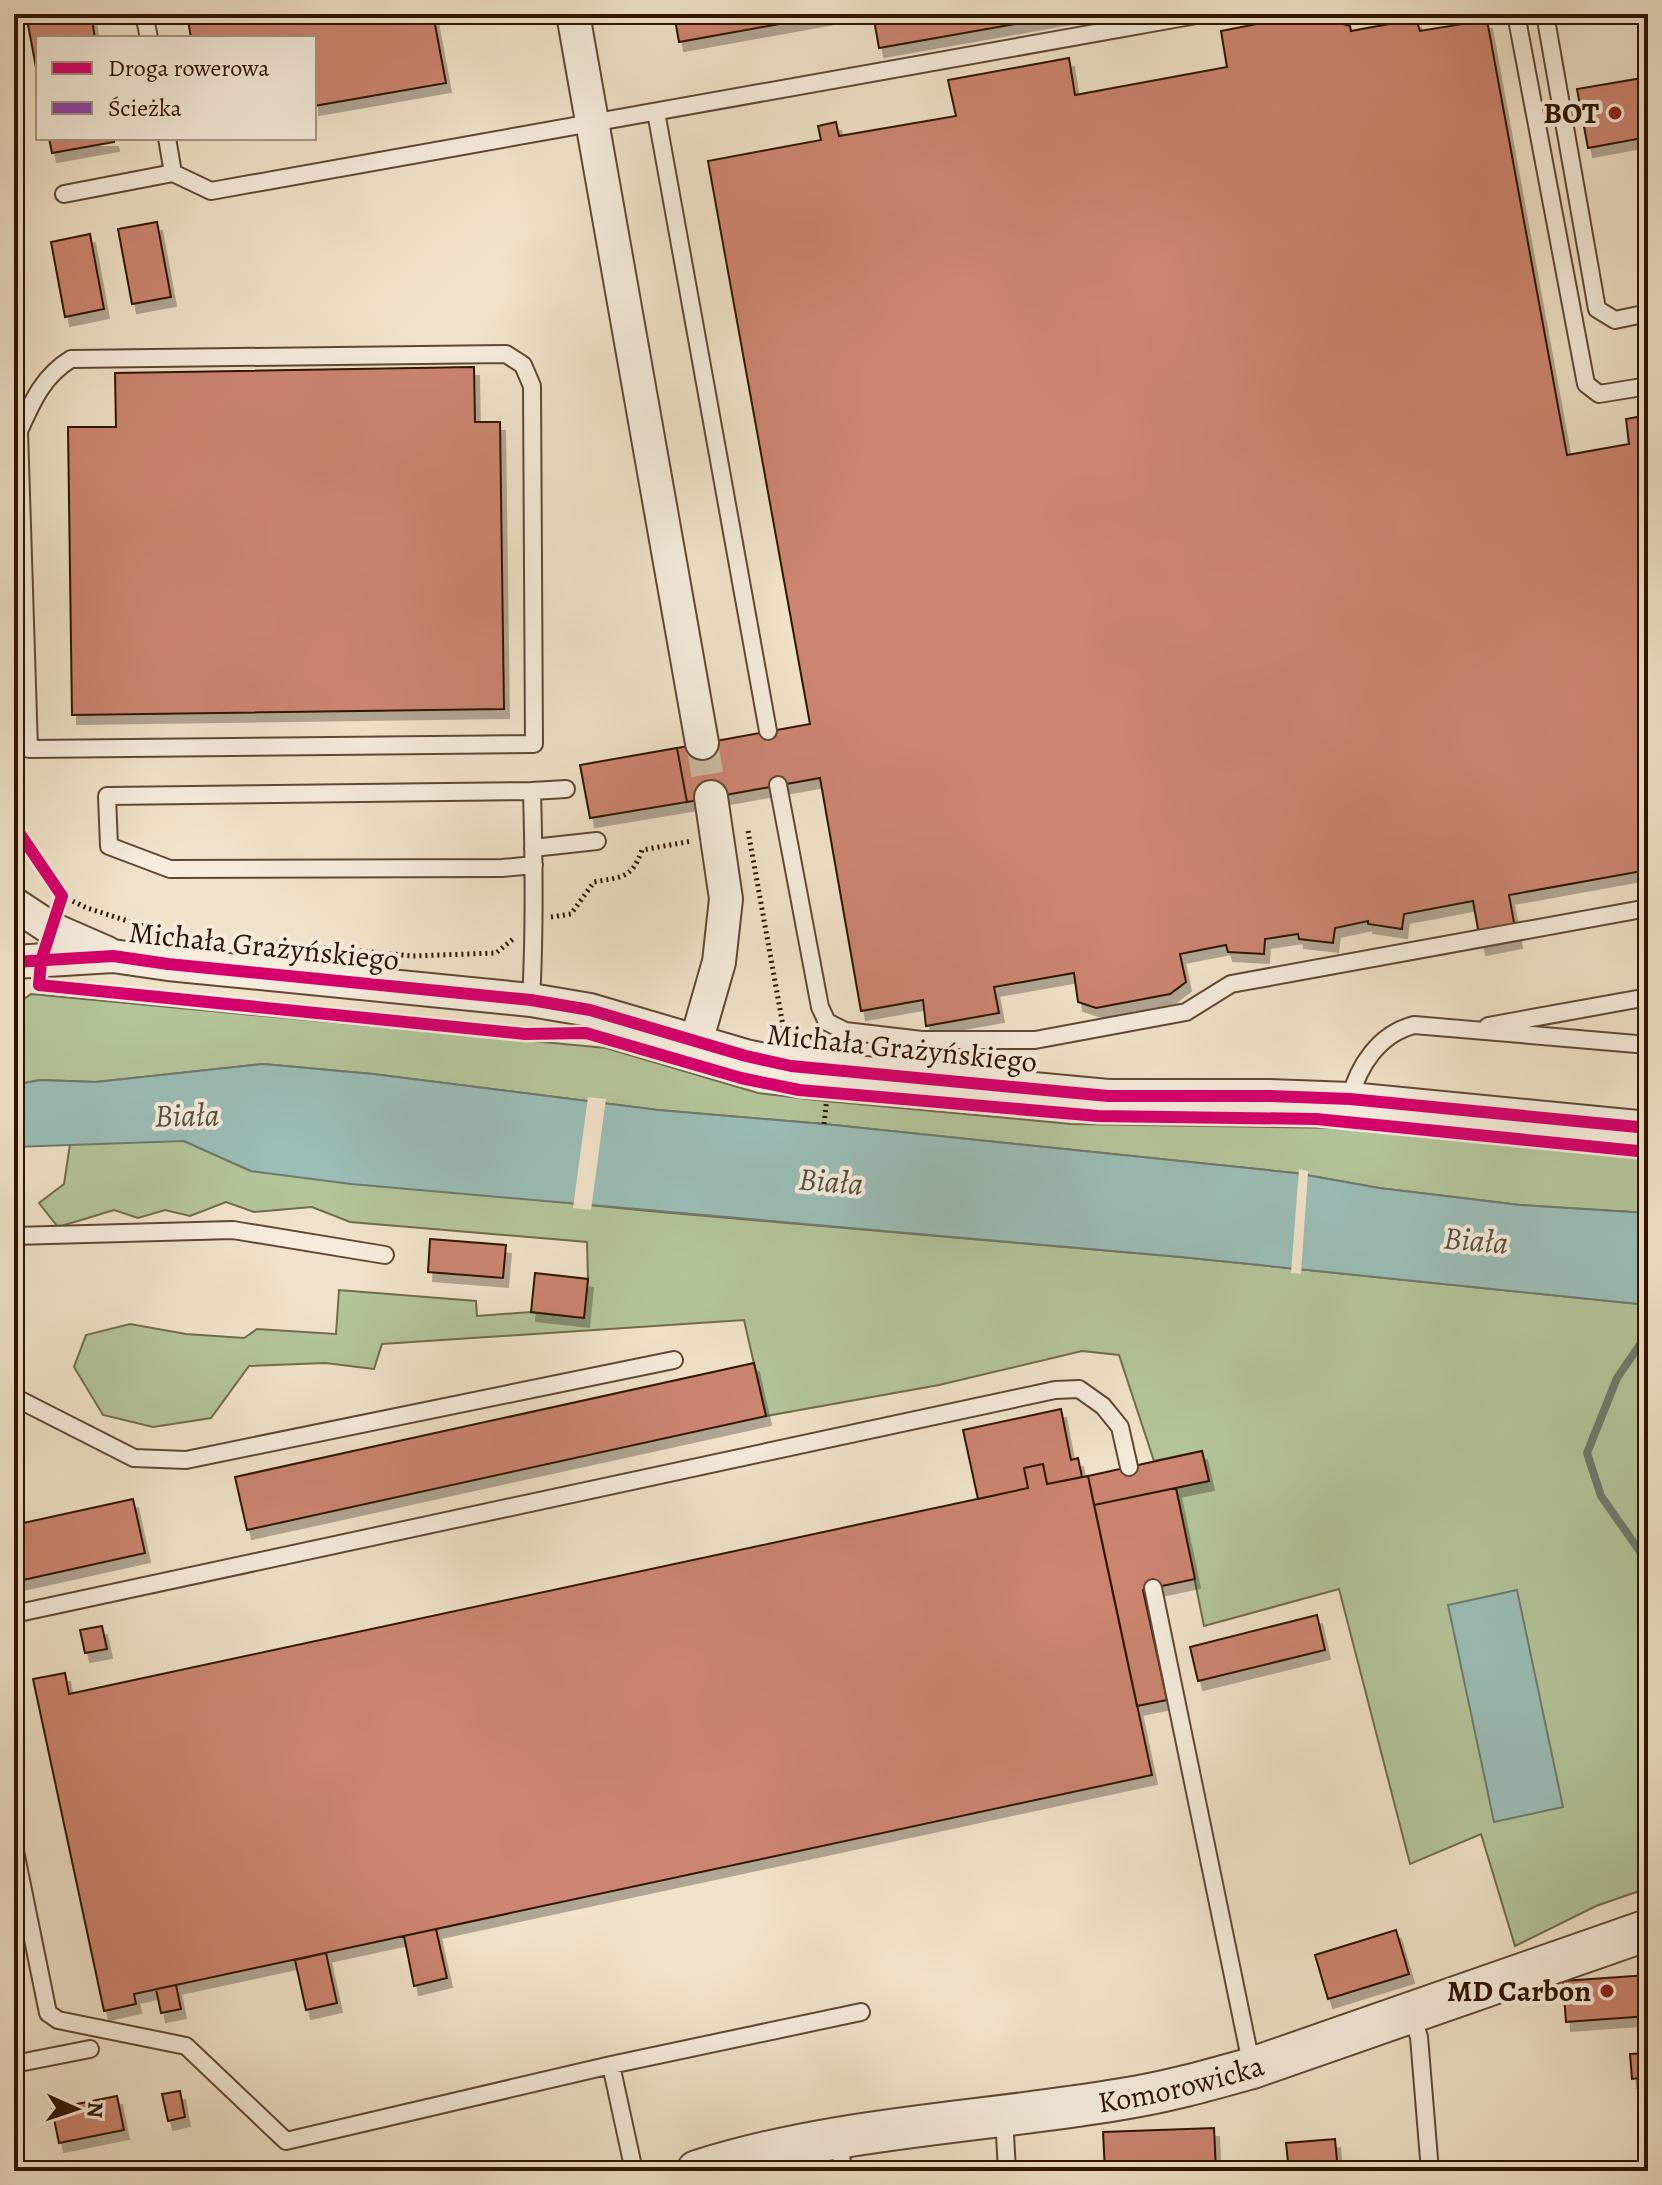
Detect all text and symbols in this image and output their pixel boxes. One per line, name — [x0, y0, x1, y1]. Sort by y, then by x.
legend — [36, 36, 316, 140]
text: Droga rowerowa — [108, 52, 270, 84]
text: Ścieżka — [108, 92, 182, 124]
place label: BOT — [1543, 93, 1599, 133]
marker: BOT — [1606, 104, 1624, 122]
street label: Michała Grażyńskiego — [127, 912, 401, 980]
street label: Michała Grażyńskiego — [765, 1014, 1039, 1082]
water label: Biała — [154, 1092, 220, 1138]
water label: Biała — [797, 1156, 865, 1206]
water label: Biała — [1442, 1215, 1510, 1265]
place label: MD Carbon — [1447, 1971, 1591, 2011]
marker: MD Carbon — [1598, 1982, 1616, 2000]
street label: Komorowicka — [1095, 2045, 1269, 2123]
north arrow — [36, 2069, 116, 2149]
text: N — [80, 2101, 110, 2119]

